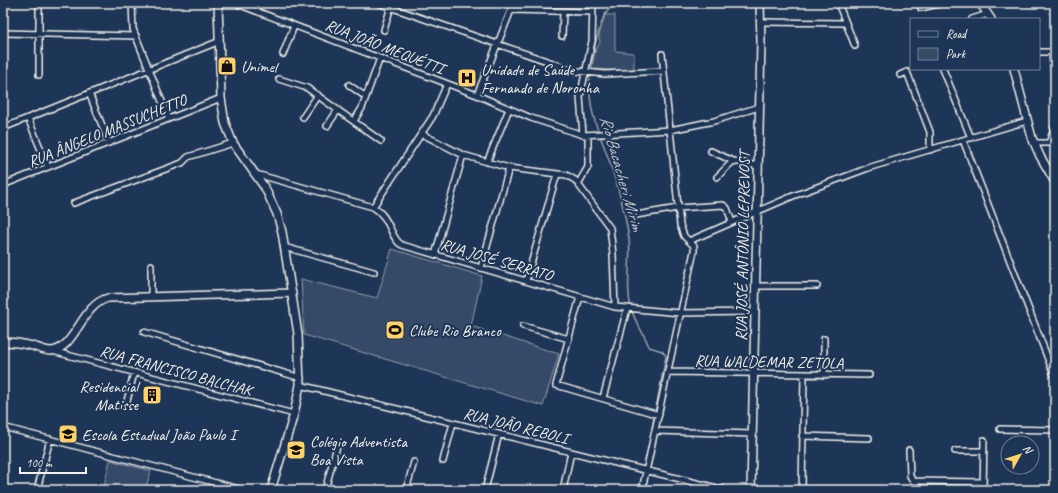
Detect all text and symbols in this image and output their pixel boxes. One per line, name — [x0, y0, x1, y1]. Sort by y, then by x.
street label: RUA JOÃO MEQUÉTTI — [322, 15, 450, 80]
legend — [910, 18, 1040, 70]
text: Road — [946, 26, 968, 42]
text: Park — [946, 46, 967, 62]
shop icon: Unimel — [216, 55, 238, 77]
place label: Unimel — [241, 57, 280, 77]
place label: Unidade de Saúde Fernando de Noronha — [481, 60, 600, 98]
hospital icon: Unidade de Saúde Fernando de Noronha — [456, 67, 478, 89]
street label: RUA ÂNGELO MASSUCHETTO — [25, 89, 191, 172]
water label: Rio Bacacheri Mirim — [595, 113, 648, 234]
street label: RUA JOSÉ ANTÔNIO LEPREVOST — [731, 147, 755, 341]
street label: RUA JOSÉ SERRATO — [439, 234, 557, 286]
sports icon: Clube Rio Branco — [384, 319, 406, 341]
place label: Clube Rio Branco — [409, 321, 502, 341]
street label: RUA FRANCISCO BALCHAK — [98, 341, 257, 402]
street label: RUA WALDEMAR ZETOLA — [694, 351, 845, 373]
place label: Residencial Matisse — [79, 377, 141, 415]
building icon: Residencial Matisse — [141, 384, 163, 406]
street label: RUA JOÃO REBOLI — [462, 403, 573, 449]
school or university icon: Escola Estadual João Paulo I — [57, 423, 79, 445]
place label: Escola Estadual João Paulo I — [82, 425, 239, 445]
place label: Colégio Adventista Boa Vista — [310, 432, 409, 470]
north arrow — [1000, 435, 1040, 475]
school or university icon: Colégio Adventista Boa Vista — [285, 439, 307, 461]
text: N — [1020, 442, 1037, 457]
scale bar — [20, 449, 86, 475]
text: 100 m — [26, 455, 53, 471]

